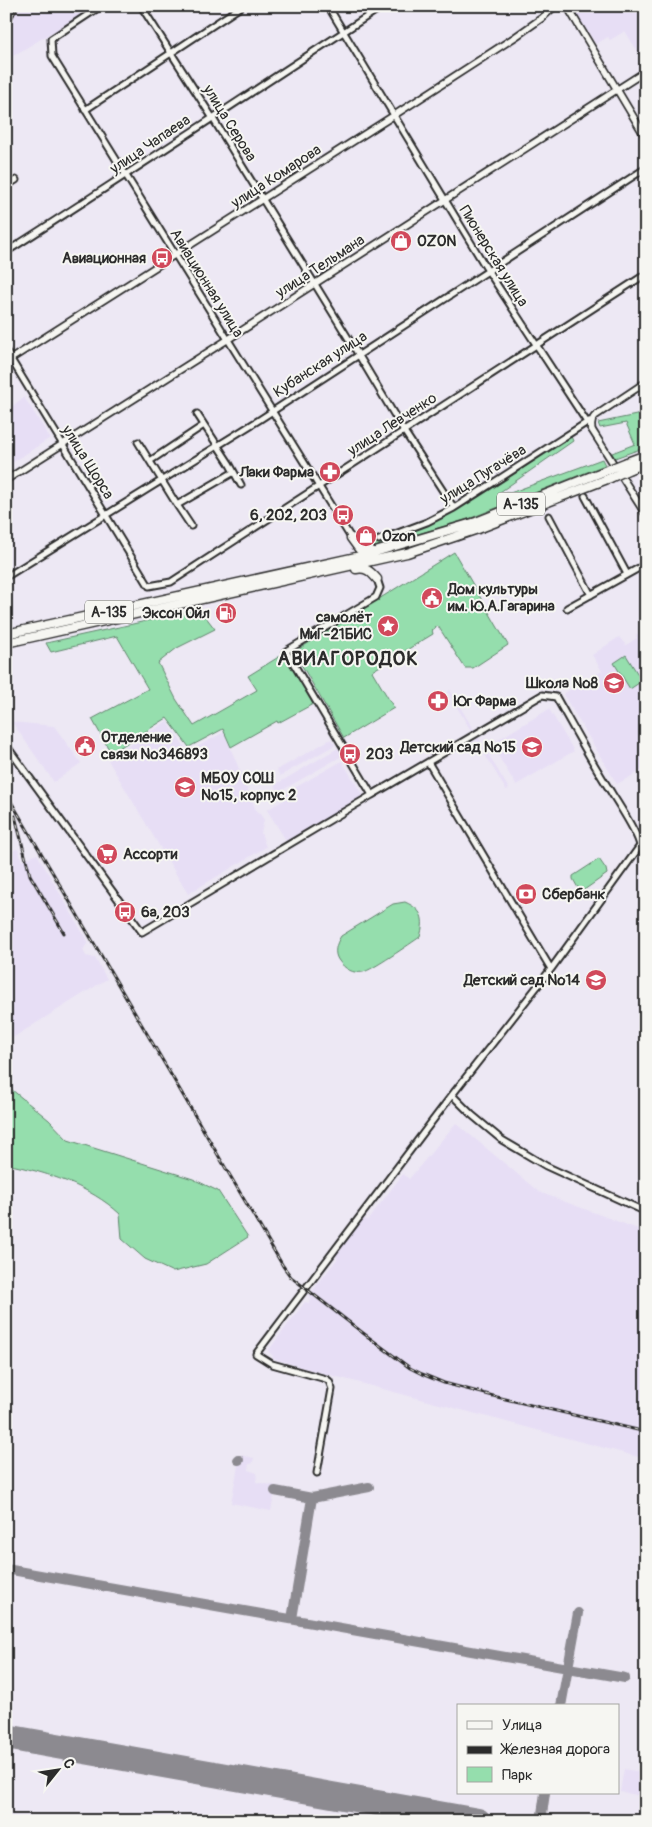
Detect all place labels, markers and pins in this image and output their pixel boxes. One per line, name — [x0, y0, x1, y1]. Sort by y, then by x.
shop icon: OZON — [389, 229, 413, 253]
place label: OZON — [417, 232, 456, 251]
bus stop icon: Авиационная — [150, 246, 174, 270]
place label: Авиационная — [62, 249, 146, 268]
pharmacy icon: Лаки Фарма — [318, 460, 342, 484]
place label: Лаки Фарма — [238, 463, 314, 482]
bus stop icon: 6, 202, 203 — [331, 503, 355, 527]
place label: 6, 202, 203 — [250, 506, 327, 525]
shop icon: Ozon — [354, 524, 378, 548]
place label: Ozon — [382, 527, 416, 546]
place label: Дом культуры им. Ю.А.Гагарина — [447, 580, 555, 616]
public building icon: Дом культуры им. Ю.А.Гагарина — [420, 586, 444, 610]
fuel station icon: Эксон Ойл — [214, 601, 238, 625]
place label: Эксон Ойл — [142, 604, 210, 623]
place label: самолёт МиГ-21БИС — [299, 608, 372, 644]
place icon: самолёт МиГ-21БИС — [376, 614, 400, 638]
school or university icon: Школа №8 — [602, 671, 626, 695]
place label: Школа №8 — [525, 674, 598, 693]
pharmacy icon: Юг Фарма — [426, 689, 450, 713]
place label: Юг Фарма — [453, 692, 516, 711]
place label: Отделение связи №346893 — [100, 728, 208, 764]
public building icon: Отделение связи №346893 — [73, 734, 97, 758]
school or university icon: Детский сад №15 — [520, 735, 544, 759]
place label: Детский сад №15 — [400, 738, 516, 757]
bus stop icon: 203 — [338, 742, 362, 766]
place label: 203 — [366, 745, 393, 764]
place label: МБОУ СОШ №15, корпус 2 — [201, 769, 296, 805]
school or university icon: МБОУ СОШ №15, корпус 2 — [173, 775, 197, 799]
supermarket icon: Ассорти — [95, 842, 119, 866]
place label: Ассорти — [123, 845, 178, 864]
bank icon: Сбербанк — [514, 882, 538, 906]
place label: Сбербанк — [542, 885, 605, 904]
bus stop icon: 6а, 203 — [113, 900, 137, 924]
place label: 6а, 203 — [141, 903, 190, 922]
school or university icon: Детский сад №14 — [584, 968, 608, 992]
place label: Детский сад №14 — [463, 971, 580, 990]

